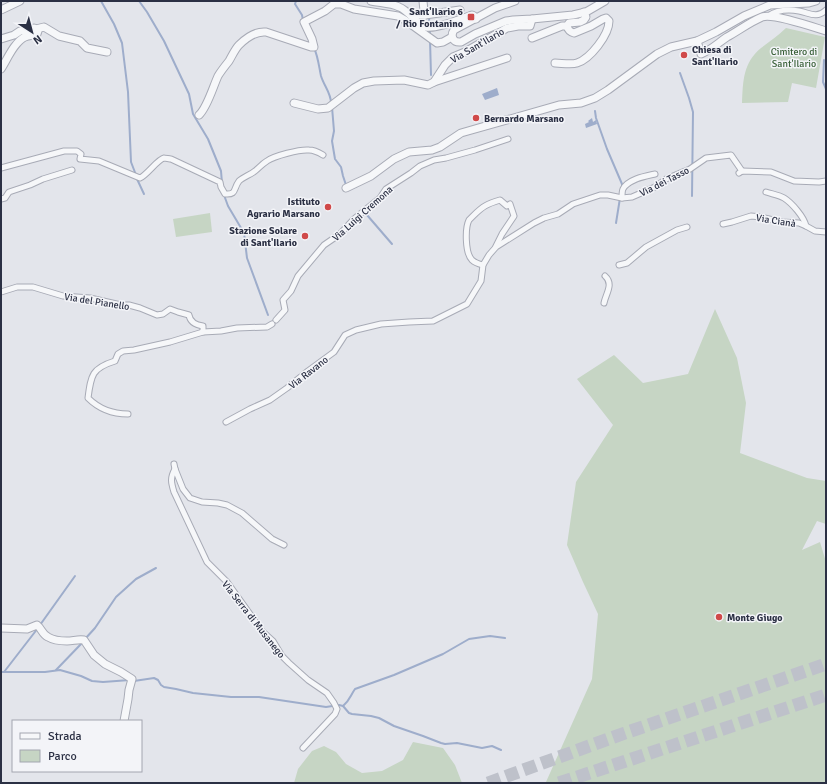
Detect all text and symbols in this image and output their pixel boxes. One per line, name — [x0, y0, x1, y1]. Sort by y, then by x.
place label: Sant'Ilario 6 / Rio Fontanino — [396, 6, 464, 30]
north arrow — [12, 12, 52, 52]
marker: Sant'Ilario 6 / Rio Fontanino — [466, 12, 476, 22]
street label: Via Sant'Ilario — [448, 26, 507, 66]
text: N — [31, 32, 45, 47]
place label: Chiesa di Sant'Ilario — [692, 44, 738, 68]
park label: Cimitero di Sant'Ilario — [771, 46, 817, 70]
marker: Chiesa di Sant'Ilario — [679, 50, 689, 60]
marker: Bernardo Marsano — [471, 113, 481, 123]
place label: Bernardo Marsano — [484, 113, 564, 125]
street label: Via dei Tasso — [638, 164, 691, 200]
street label: Via Luigi Cremona — [330, 183, 395, 244]
place label: Istituto Agrario Marsano — [247, 196, 320, 220]
marker: Istituto Agrario Marsano — [323, 202, 333, 212]
street label: Via Cianà — [755, 212, 797, 230]
place label: Stazione Solare di Sant'Ilario — [229, 225, 297, 249]
marker: Stazione Solare di Sant'Ilario — [300, 231, 310, 241]
street label: Via del Pianello — [63, 291, 130, 313]
street label: Via Ravano — [286, 354, 331, 392]
street label: Via Serra di Musanego — [219, 579, 287, 661]
marker: Monte Giugo — [714, 612, 724, 622]
place label: Monte Giugo — [727, 612, 782, 624]
legend — [12, 720, 142, 772]
text: Strada — [48, 729, 82, 744]
text: Parco — [48, 749, 77, 764]

